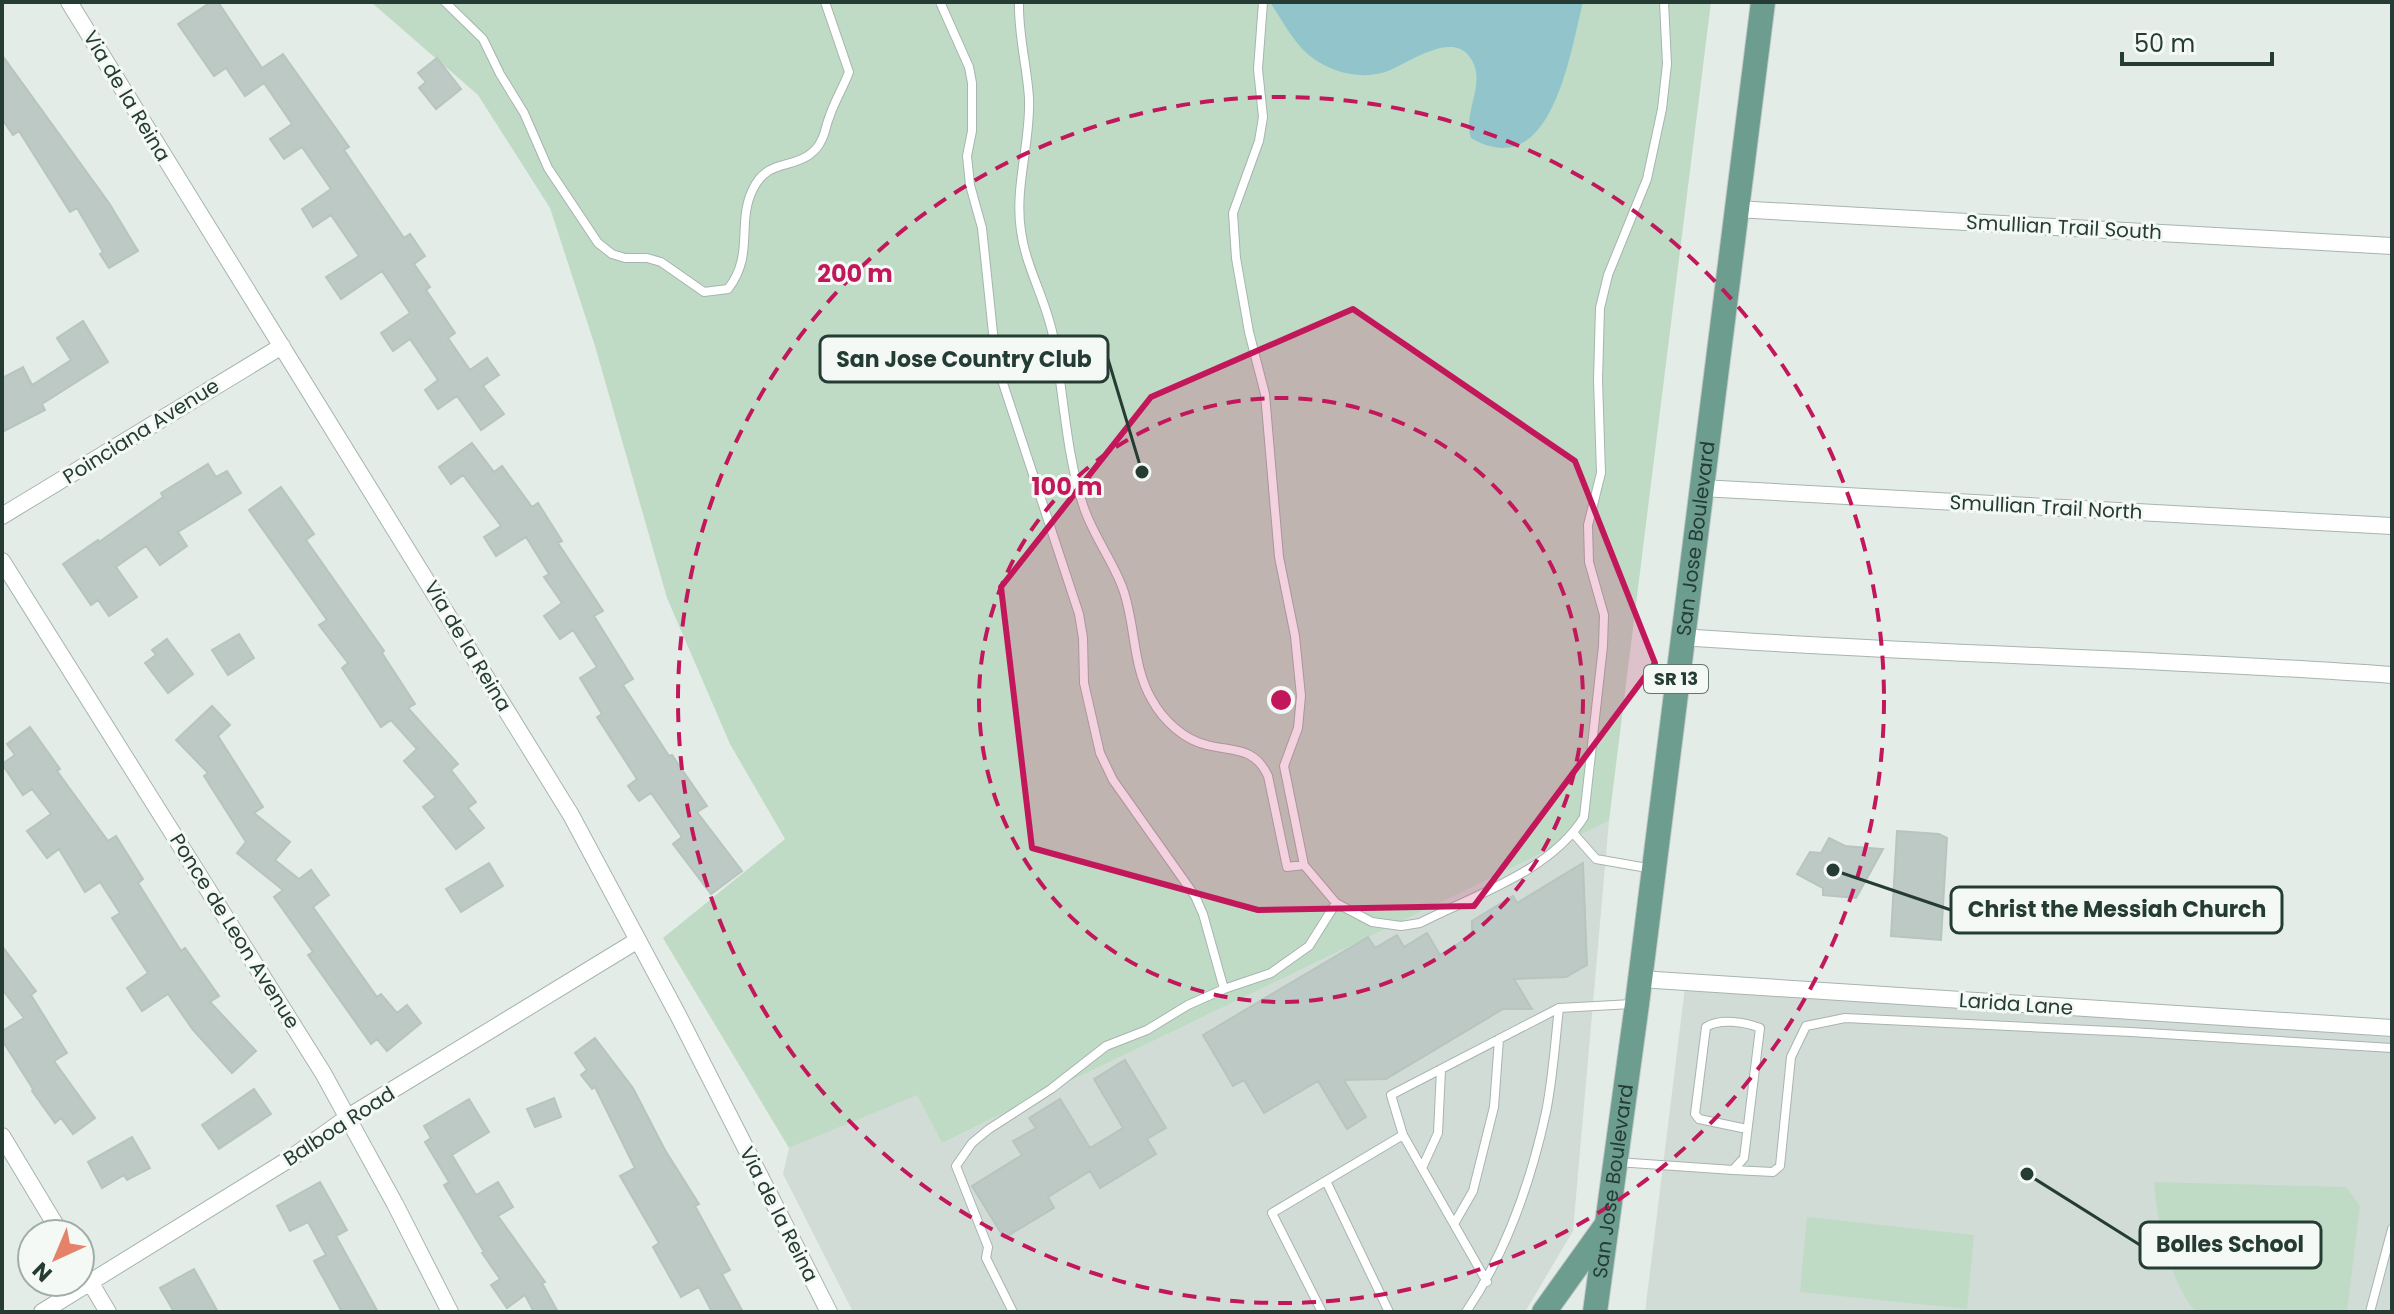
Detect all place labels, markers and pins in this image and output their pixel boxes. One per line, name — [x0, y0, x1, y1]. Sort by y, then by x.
callout: San Jose Country Club — [820, 336, 1108, 382]
centre of rings — [1267, 686, 1295, 714]
callout: Christ the Messiah Church — [1951, 887, 2282, 933]
callout: Bolles School — [2140, 1222, 2321, 1268]

